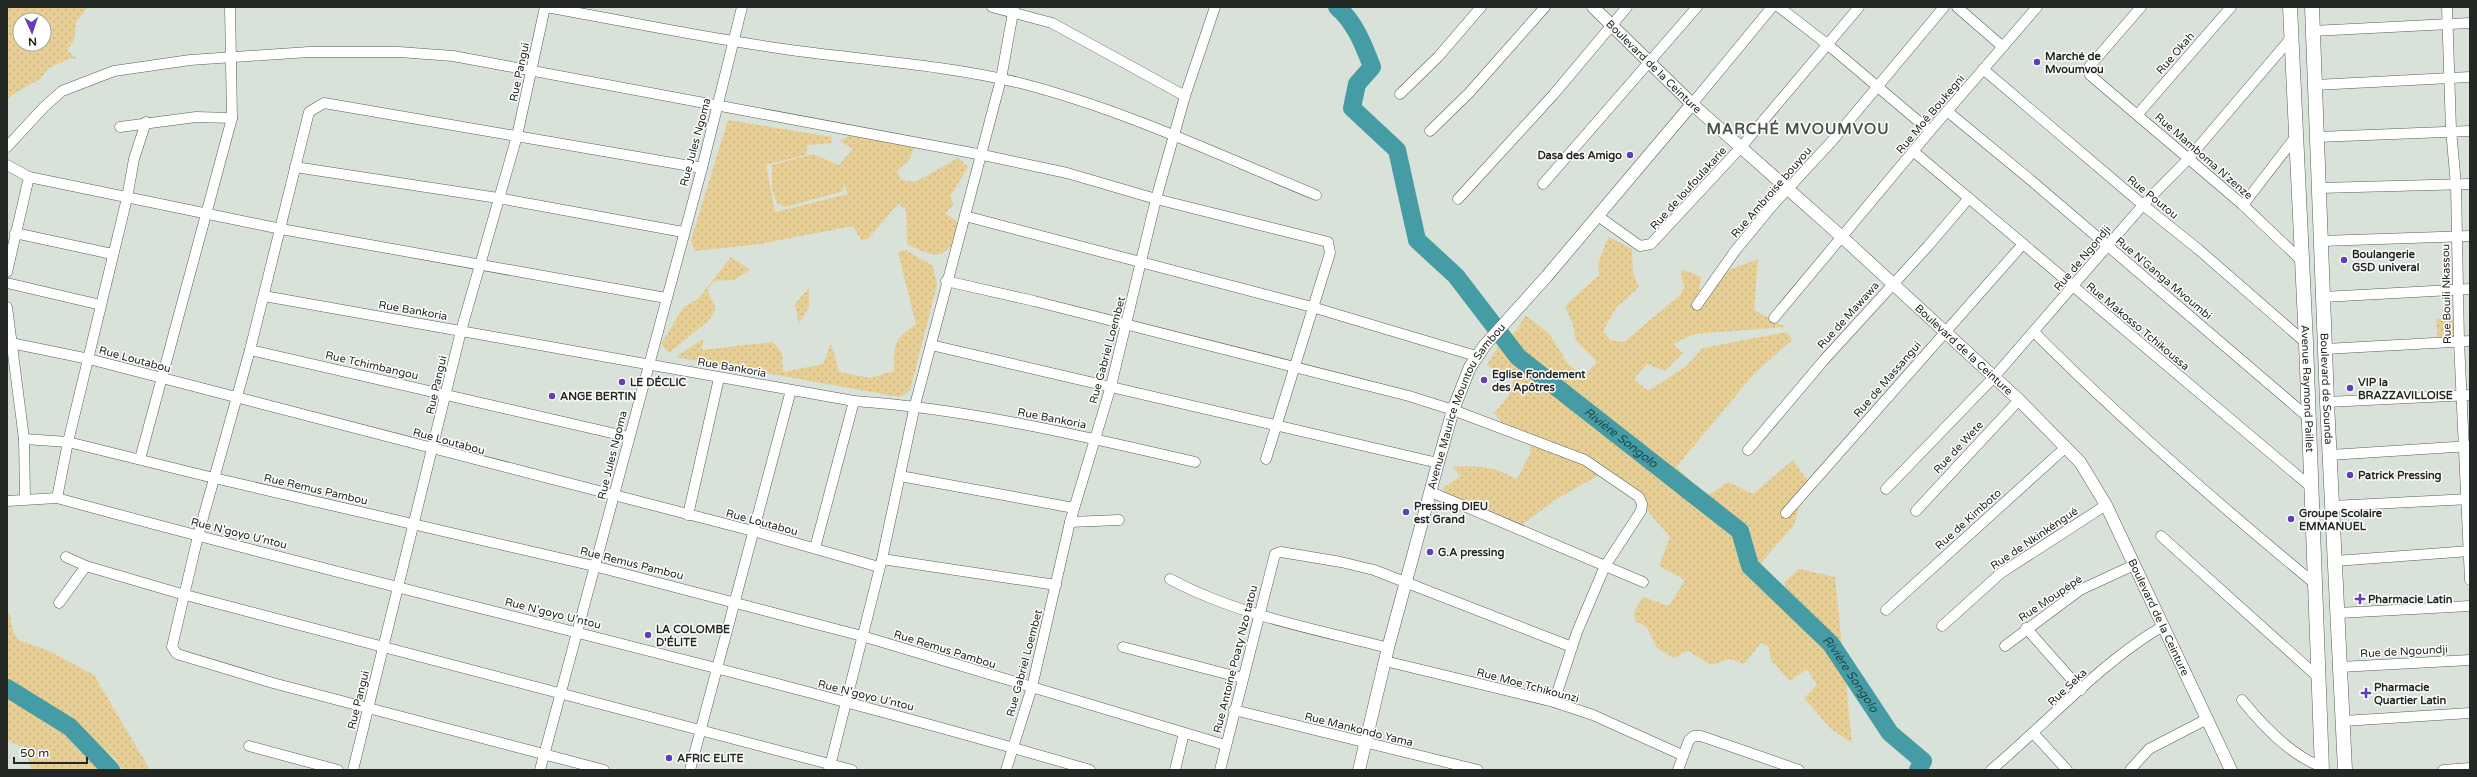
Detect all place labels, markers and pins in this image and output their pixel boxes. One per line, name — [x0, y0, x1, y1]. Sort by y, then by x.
place label: Marché de Mvoumvou — [2045, 50, 2104, 76]
marker: Marché de Mvoumvou — [2032, 57, 2042, 67]
place label: Dasa des Amigo — [1537, 149, 1622, 163]
marker: Dasa des Amigo — [1625, 150, 1635, 160]
place label: Boulangerie GSD univeral — [2352, 248, 2420, 274]
marker: Boulangerie GSD univeral — [2339, 255, 2349, 265]
place label: Eglise Fondement des Apôtres — [1492, 368, 1586, 395]
place label: LE DÉCLIC — [630, 375, 687, 389]
marker: Eglise Fondement des Apôtres — [1479, 375, 1489, 385]
place label: VIP la BRAZZAVILLOISE — [2358, 376, 2453, 402]
marker: LE DÉCLIC — [617, 377, 627, 387]
marker: VIP la BRAZZAVILLOISE — [2345, 383, 2355, 393]
place label: ANGE BERTIN — [560, 390, 636, 403]
marker: ANGE BERTIN — [547, 391, 557, 401]
place label: Patrick Pressing — [2358, 469, 2442, 483]
marker: Patrick Pressing — [2345, 470, 2355, 480]
place label: Pressing DIEU est Grand — [1414, 500, 1488, 526]
marker: Pressing DIEU est Grand — [1401, 507, 1411, 517]
place label: Groupe Scolaire EMMANUEL — [2299, 507, 2383, 533]
marker: Groupe Scolaire EMMANUEL — [2286, 514, 2296, 524]
place label: G.A pressing — [1438, 546, 1504, 560]
marker: G.A pressing — [1425, 547, 1435, 557]
place label: Pharmacie Latin — [2368, 593, 2453, 606]
marker: Pharmacie Latin — [2355, 594, 2365, 604]
place label: LA COLOMBE D'ÉLITE — [656, 623, 730, 649]
marker: LA COLOMBE D'ÉLITE — [643, 630, 653, 640]
place label: Pharmacie Quartier Latin — [2374, 681, 2447, 707]
marker: Pharmacie Quartier Latin — [2361, 688, 2371, 698]
place label: AFRIC ELITE — [677, 752, 744, 765]
marker: AFRIC ELITE — [664, 753, 674, 763]

